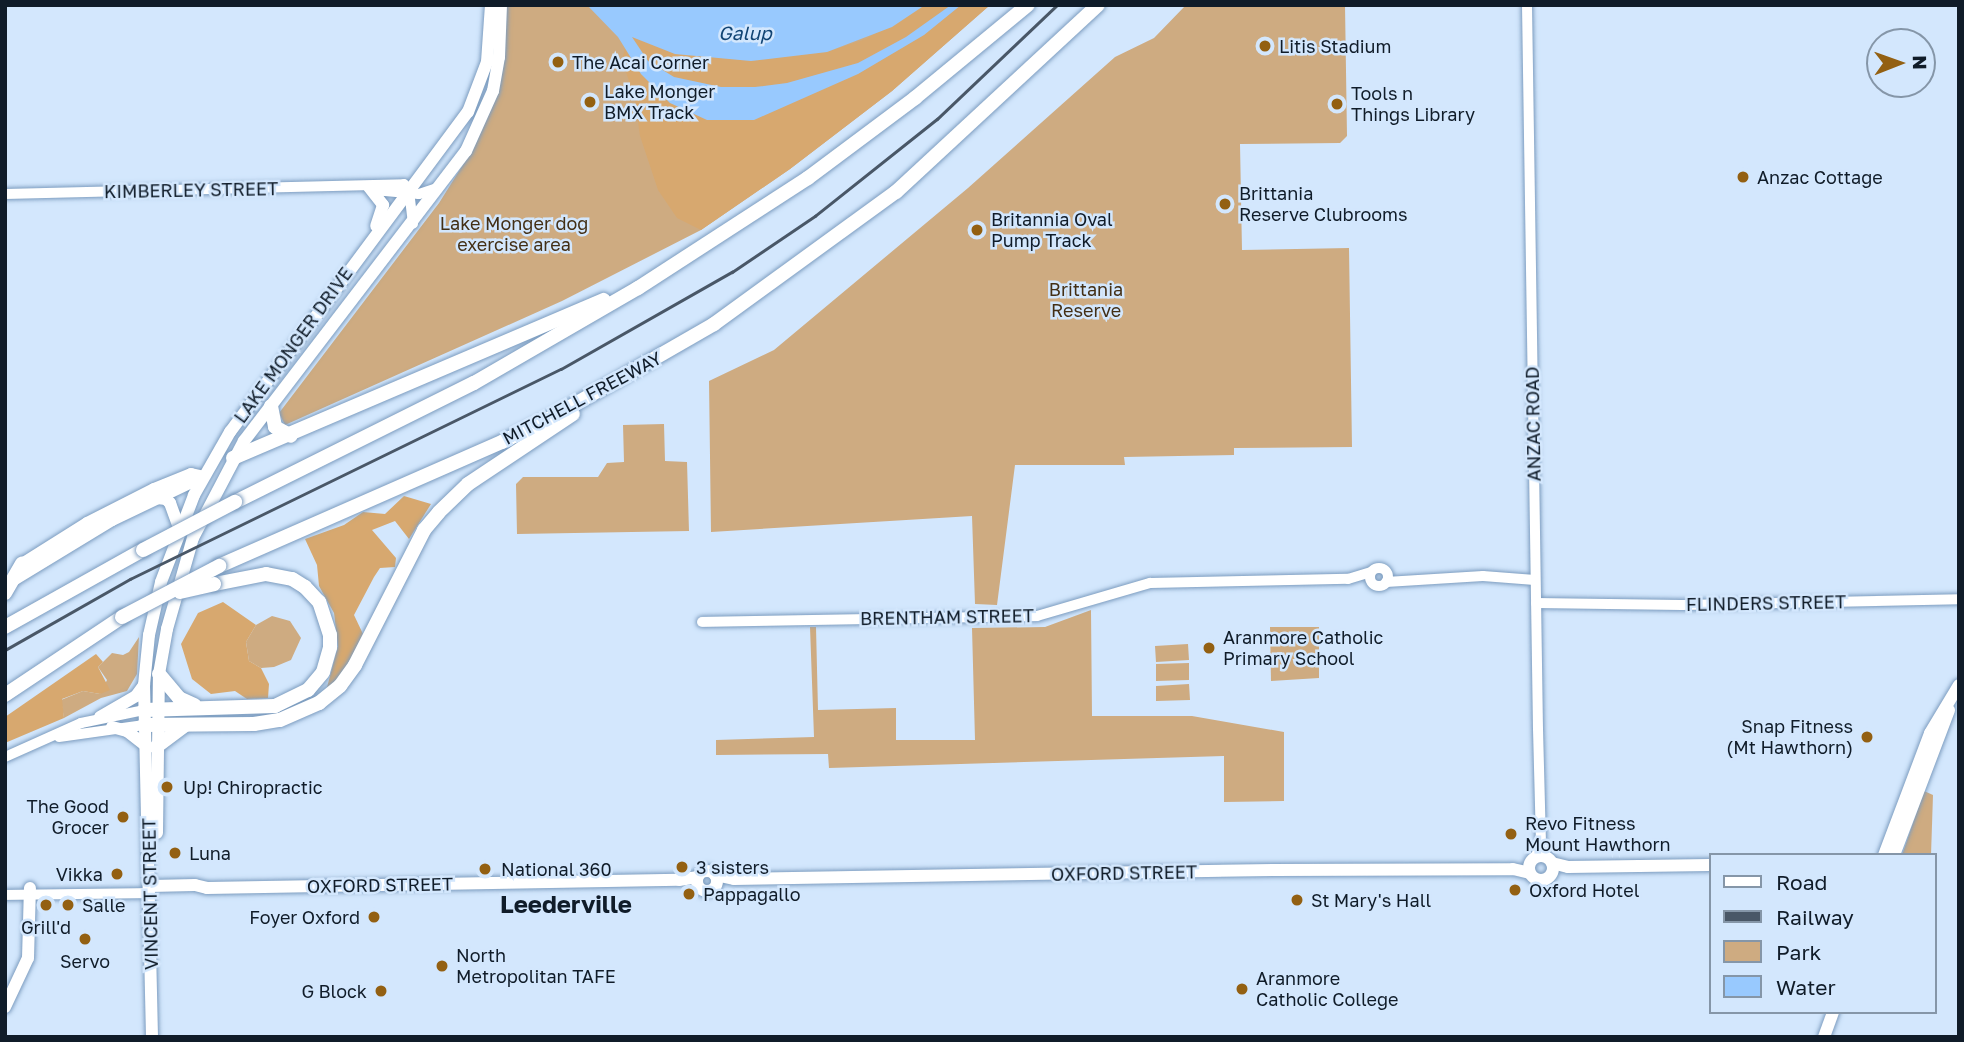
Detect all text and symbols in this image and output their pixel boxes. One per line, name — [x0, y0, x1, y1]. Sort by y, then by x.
water label: Galup — [718, 22, 772, 44]
north arrow — [1866, 28, 1936, 98]
place label: Litis Stadium — [1279, 35, 1391, 57]
marker: Litis Stadium — [1257, 38, 1273, 54]
place label: The Acai Corner — [572, 51, 709, 73]
marker: The Acai Corner — [550, 54, 566, 70]
text: N — [1909, 55, 1932, 70]
place label: Lake Monger BMX Track — [604, 81, 715, 124]
place label: Tools n Things Library — [1351, 83, 1475, 126]
marker: Lake Monger BMX Track — [582, 94, 598, 110]
marker: Tools n Things Library — [1329, 96, 1345, 112]
place label: Anzac Cottage — [1757, 166, 1883, 188]
marker: Anzac Cottage — [1735, 169, 1751, 185]
street label: KIMBERLEY STREET — [104, 178, 278, 202]
place label: Brittania Reserve Clubrooms — [1239, 183, 1408, 226]
marker: Brittania Reserve Clubrooms — [1217, 196, 1233, 212]
place label: Britannia Oval Pump Track — [991, 209, 1113, 252]
park label: Lake Monger dog exercise area — [440, 213, 588, 256]
marker: Britannia Oval Pump Track — [969, 222, 985, 238]
street label: LAKE MONGER DRIVE — [229, 263, 357, 427]
park label: Brittania Reserve — [1049, 279, 1123, 322]
street label: MITCHELL FREEWAY — [499, 347, 665, 449]
street label: ANZAC ROAD — [1521, 366, 1545, 482]
street label: FLINDERS STREET — [1686, 591, 1846, 615]
street label: BRENTHAM STREET — [860, 605, 1034, 629]
place label: Aranmore Catholic Primary School — [1223, 627, 1383, 670]
marker: Aranmore Catholic Primary School — [1201, 640, 1217, 656]
place label: Snap Fitness (Mt Hawthorn) — [1726, 716, 1853, 758]
marker: Snap Fitness (Mt Hawthorn) — [1859, 729, 1875, 745]
place label: Up! Chiropractic — [183, 776, 323, 798]
marker: Up! Chiropractic — [157, 777, 177, 797]
place label: The Good Grocer — [26, 796, 109, 838]
marker: The Good Grocer — [115, 809, 131, 825]
place label: Revo Fitness Mount Hawthorn — [1525, 813, 1671, 856]
street label: VINCENT STREET — [138, 818, 162, 970]
marker: Revo Fitness Mount Hawthorn — [1503, 826, 1519, 842]
place label: Luna — [189, 842, 231, 864]
marker: Luna — [167, 845, 183, 861]
legend — [1708, 853, 1936, 1014]
place label: 3 sisters — [696, 856, 769, 878]
place label: National 360 — [501, 858, 612, 880]
marker: National 360 — [475, 859, 495, 879]
marker: 3 sisters — [674, 859, 690, 875]
street label: OXFORD STREET — [1051, 861, 1197, 885]
place label: Vikka — [56, 863, 103, 885]
marker: Vikka — [109, 866, 125, 882]
text: Road — [1776, 869, 1827, 895]
street label: OXFORD STREET — [307, 873, 453, 897]
place label: Oxford Hotel — [1529, 879, 1640, 901]
marker: Oxford Hotel — [1507, 882, 1523, 898]
place label: Pappagallo — [703, 883, 800, 905]
marker: Pappagallo — [681, 886, 697, 902]
place label: St Mary's Hall — [1311, 889, 1431, 911]
district label: Leederville — [500, 890, 632, 918]
marker: St Mary's Hall — [1289, 892, 1305, 908]
place label: Salle — [82, 894, 125, 916]
marker: Grill'd — [38, 897, 54, 913]
marker: Salle — [60, 897, 76, 913]
text: Railway — [1776, 904, 1854, 930]
place label: Foyer Oxford — [249, 906, 360, 928]
marker: Foyer Oxford — [366, 909, 382, 925]
place label: Grill'd — [21, 916, 71, 938]
marker: Servo — [77, 931, 93, 947]
text: Park — [1776, 939, 1821, 965]
place label: North Metropolitan TAFE — [456, 945, 616, 988]
place label: Servo — [60, 950, 110, 972]
marker: North Metropolitan TAFE — [434, 958, 450, 974]
place label: Aranmore Catholic College — [1256, 968, 1399, 1010]
text: Water — [1776, 974, 1836, 1000]
place label: G Block — [301, 980, 367, 1002]
marker: Aranmore Catholic College — [1234, 981, 1250, 997]
marker: G Block — [373, 983, 389, 999]

